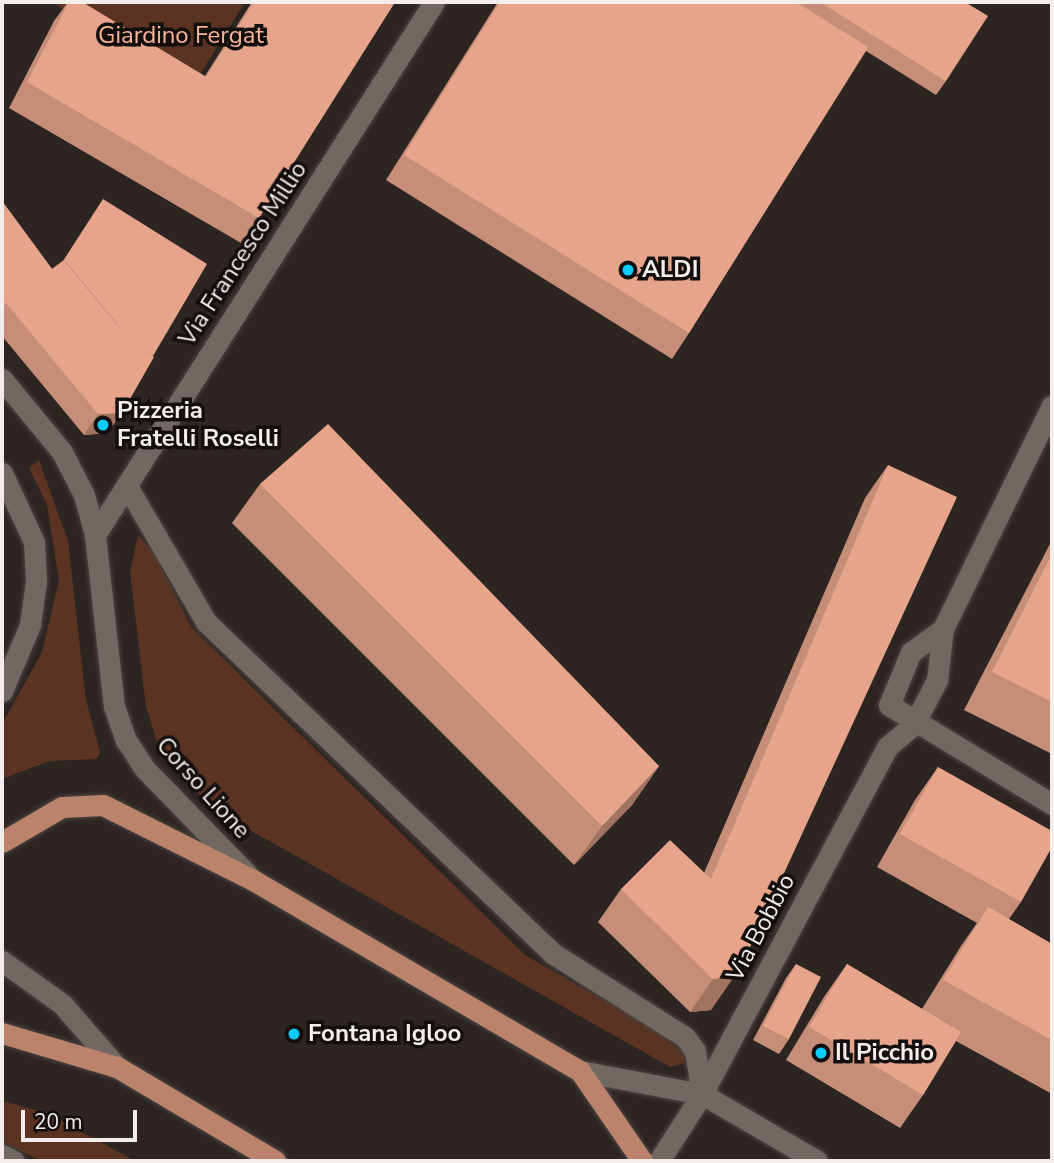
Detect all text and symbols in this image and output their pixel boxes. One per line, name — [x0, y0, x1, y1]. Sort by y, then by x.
park label: Giardino Fergat — [98, 22, 264, 50]
street label: Via Francesco Millio — [173, 157, 313, 351]
place label: ALDI — [642, 256, 698, 284]
marker: ALDI — [620, 262, 636, 278]
place label: Pizzeria Fratelli Roselli — [117, 397, 279, 453]
marker: Pizzeria Fratelli Roselli — [95, 417, 111, 433]
street label: Corso Lione — [150, 731, 256, 845]
street label: Via Bobbio — [721, 869, 801, 987]
place label: Fontana Igloo — [308, 1020, 461, 1048]
marker: Fontana Igloo — [286, 1026, 302, 1042]
place label: Il Picchio — [835, 1039, 934, 1067]
marker: Il Picchio — [813, 1045, 829, 1061]
scale bar — [24, 1096, 140, 1140]
text: 20 m — [34, 1108, 83, 1136]

